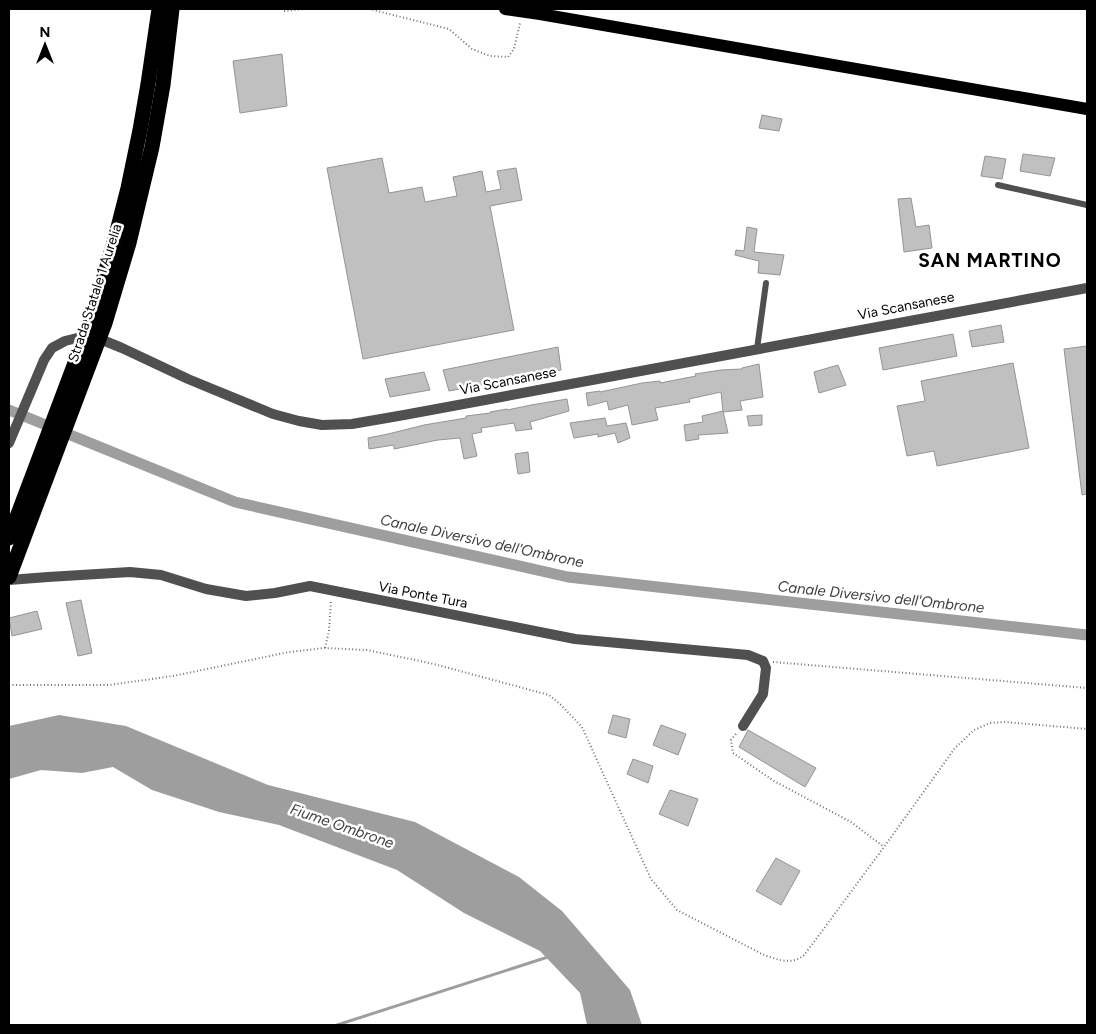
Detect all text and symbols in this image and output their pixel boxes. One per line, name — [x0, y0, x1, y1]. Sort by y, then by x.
north arrow — [20, 20, 70, 70]
text: N — [40, 24, 50, 41]
street label: Strada Statale 1 Aurelia — [65, 222, 125, 364]
district label: SAN MARTINO — [918, 249, 1062, 272]
street label: Via Scansanese — [856, 288, 956, 324]
street label: Via Scansanese — [458, 363, 558, 399]
water label: Canale Diversivo dell'Ombrone — [379, 511, 585, 571]
water label: Canale Diversivo dell'Ombrone — [777, 577, 985, 617]
street label: Via Ponte Tura — [377, 578, 469, 612]
water label: Fiume Ombrone — [288, 800, 396, 852]

